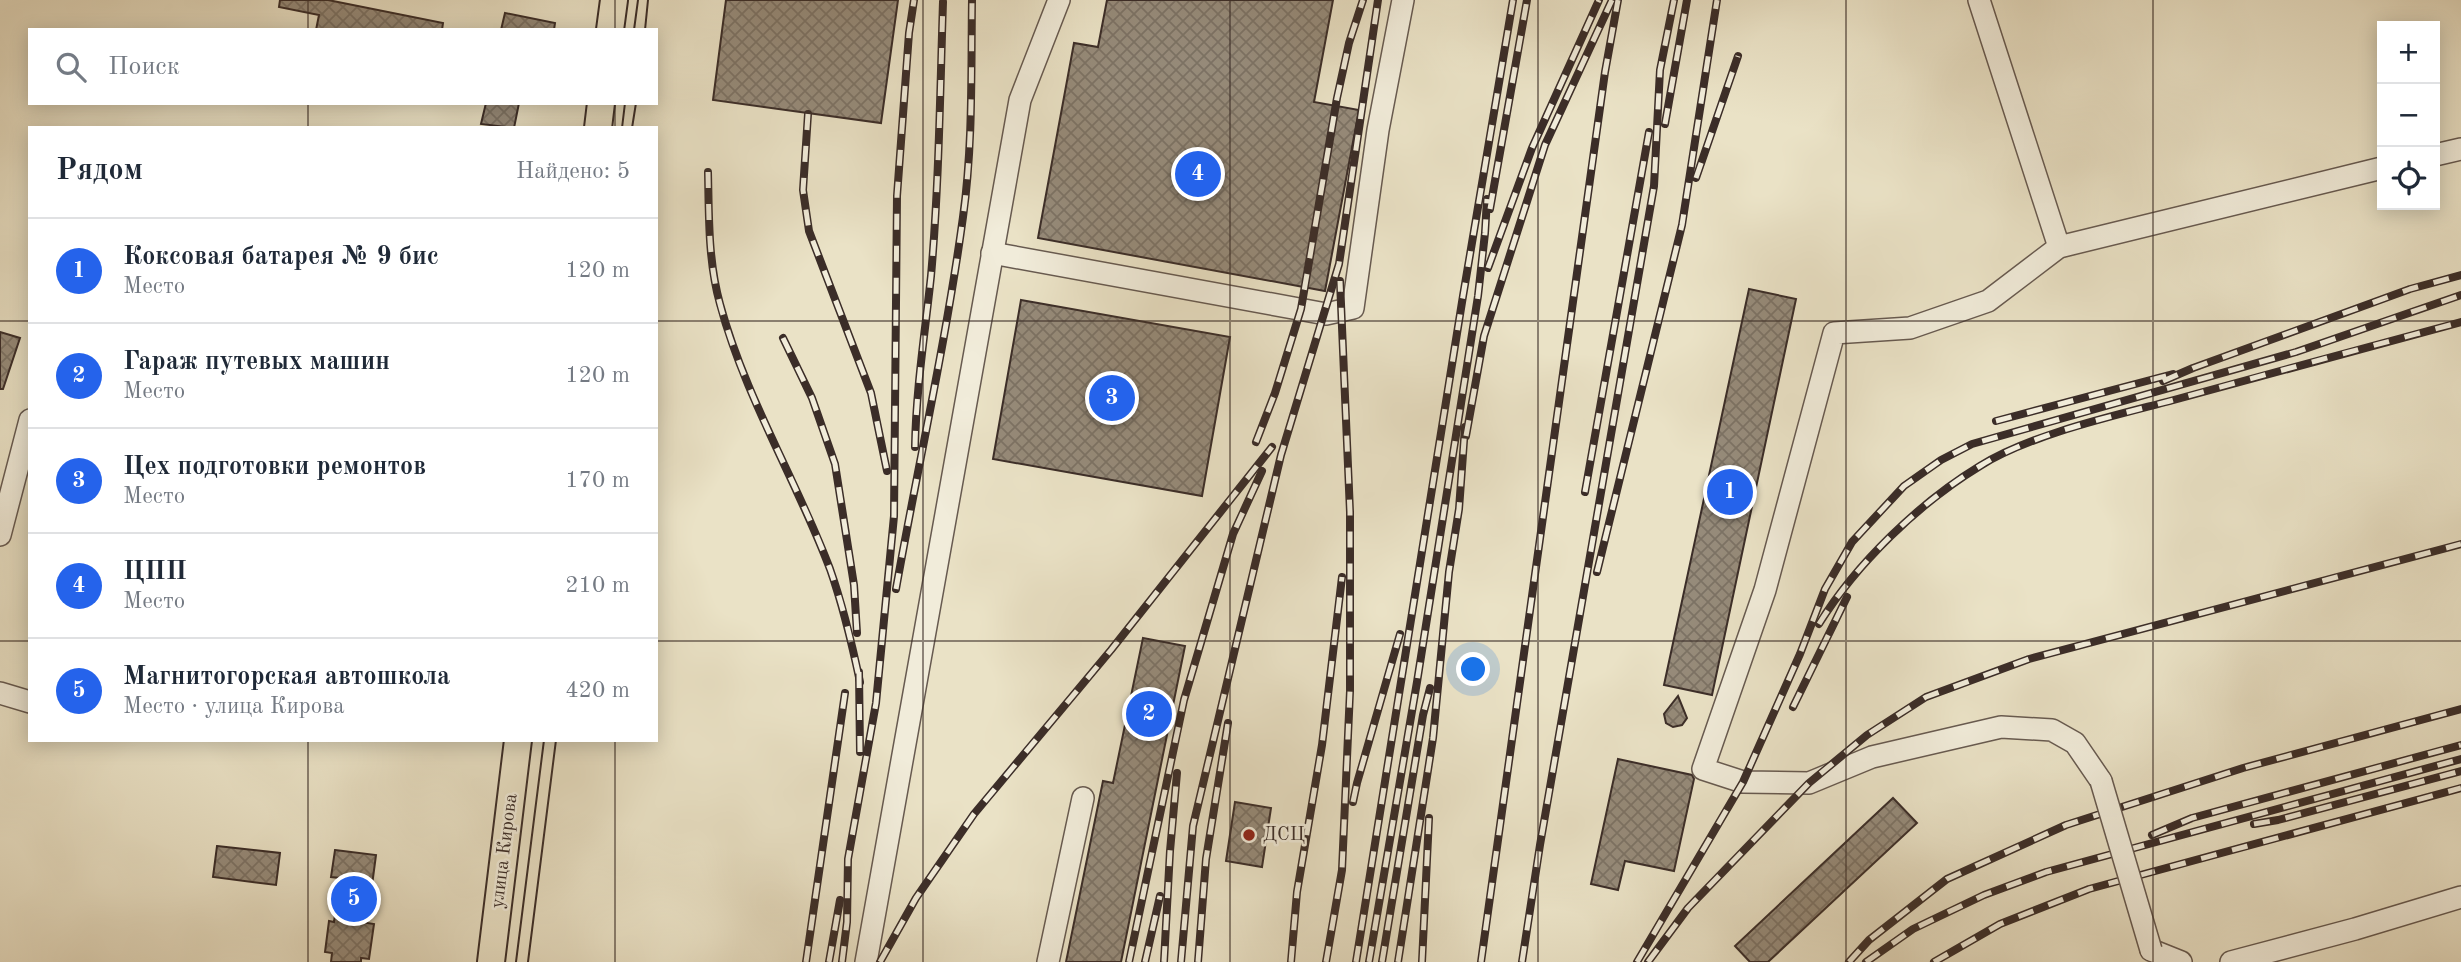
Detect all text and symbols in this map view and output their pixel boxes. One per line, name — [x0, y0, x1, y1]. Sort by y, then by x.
map controls — [2377, 21, 2440, 210]
button: + — [2377, 21, 2440, 84]
search box — [28, 28, 658, 105]
icon: search — [52, 48, 90, 86]
text: Поиск — [108, 54, 180, 80]
button: − — [2377, 84, 2440, 147]
button: locate — [2377, 147, 2440, 210]
pin: 4 — [1175, 148, 1221, 200]
text: Рядом — [56, 156, 143, 186]
text: Найдено: 5 — [516, 160, 630, 183]
text: Коксовая батарея № 9 бис — [123, 244, 439, 270]
text: 1 — [72, 259, 86, 282]
text: 120 m — [565, 259, 630, 282]
text: Место — [123, 275, 185, 298]
text: Гараж путевых машин — [123, 349, 390, 375]
text: 2 — [72, 364, 86, 387]
text: 120 m — [565, 364, 630, 387]
pin: 3 — [1089, 372, 1135, 424]
text: Место — [123, 380, 185, 403]
text: Цех подготовки ремонтов — [123, 454, 426, 480]
pin: 1 — [1707, 466, 1753, 518]
text: 3 — [72, 469, 86, 492]
text: 170 m — [565, 469, 630, 492]
text: Место — [123, 485, 185, 508]
text: ЦПП — [123, 559, 187, 585]
text: 4 — [72, 574, 86, 597]
text: 210 m — [565, 574, 630, 597]
text: Место — [123, 590, 185, 613]
your location — [1456, 652, 1490, 686]
text: Магнитогорская автошкола — [123, 664, 450, 690]
text: 5 — [72, 679, 86, 702]
text: 420 m — [565, 679, 630, 702]
pin: 2 — [1126, 688, 1172, 740]
text: Место · улица Кирова — [123, 695, 345, 718]
street label: улица Кирова — [489, 792, 522, 910]
place label: ДСЦ — [1263, 826, 1305, 845]
marker: ДСЦ — [1241, 827, 1257, 843]
pin: 5 — [331, 873, 377, 925]

